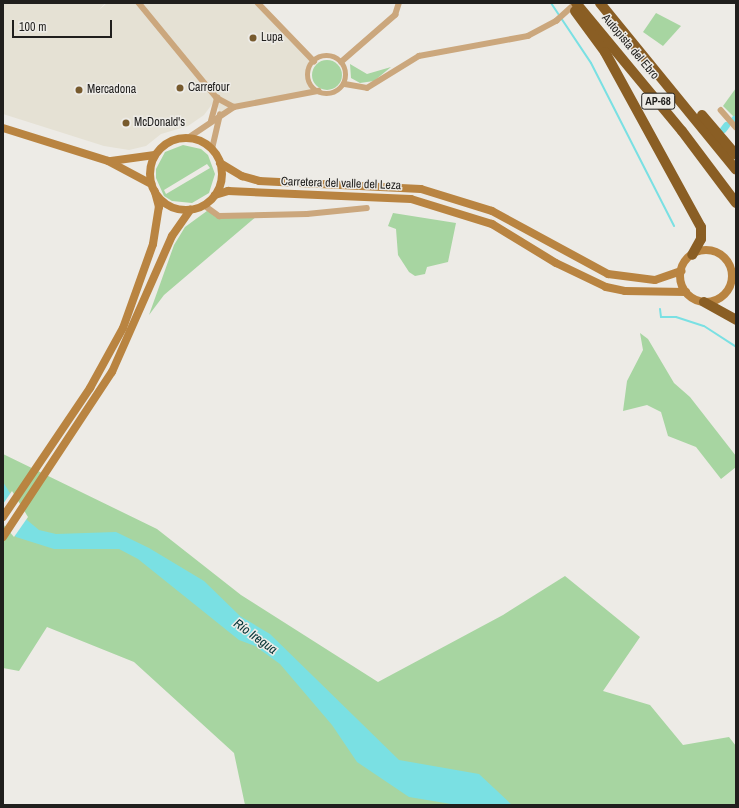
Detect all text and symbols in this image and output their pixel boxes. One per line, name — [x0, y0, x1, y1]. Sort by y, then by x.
street label: Autopista del Ebro — [598, 11, 662, 83]
scale bar — [14, 12, 114, 38]
text: 100 m — [19, 19, 46, 35]
place label: Lupa — [261, 31, 283, 45]
marker: Lupa — [248, 33, 258, 43]
place label: Carrefour — [188, 81, 230, 95]
place label: Mercadona — [87, 83, 136, 97]
marker: Carrefour — [175, 83, 185, 93]
marker: Mercadona — [74, 85, 84, 95]
road number: AP-68 — [641, 92, 675, 110]
place label: McDonald's — [134, 116, 185, 130]
marker: McDonald's — [121, 118, 131, 128]
street label: Carretera del valle del Leza — [281, 175, 401, 193]
water label: Río Iregua — [230, 616, 280, 658]

